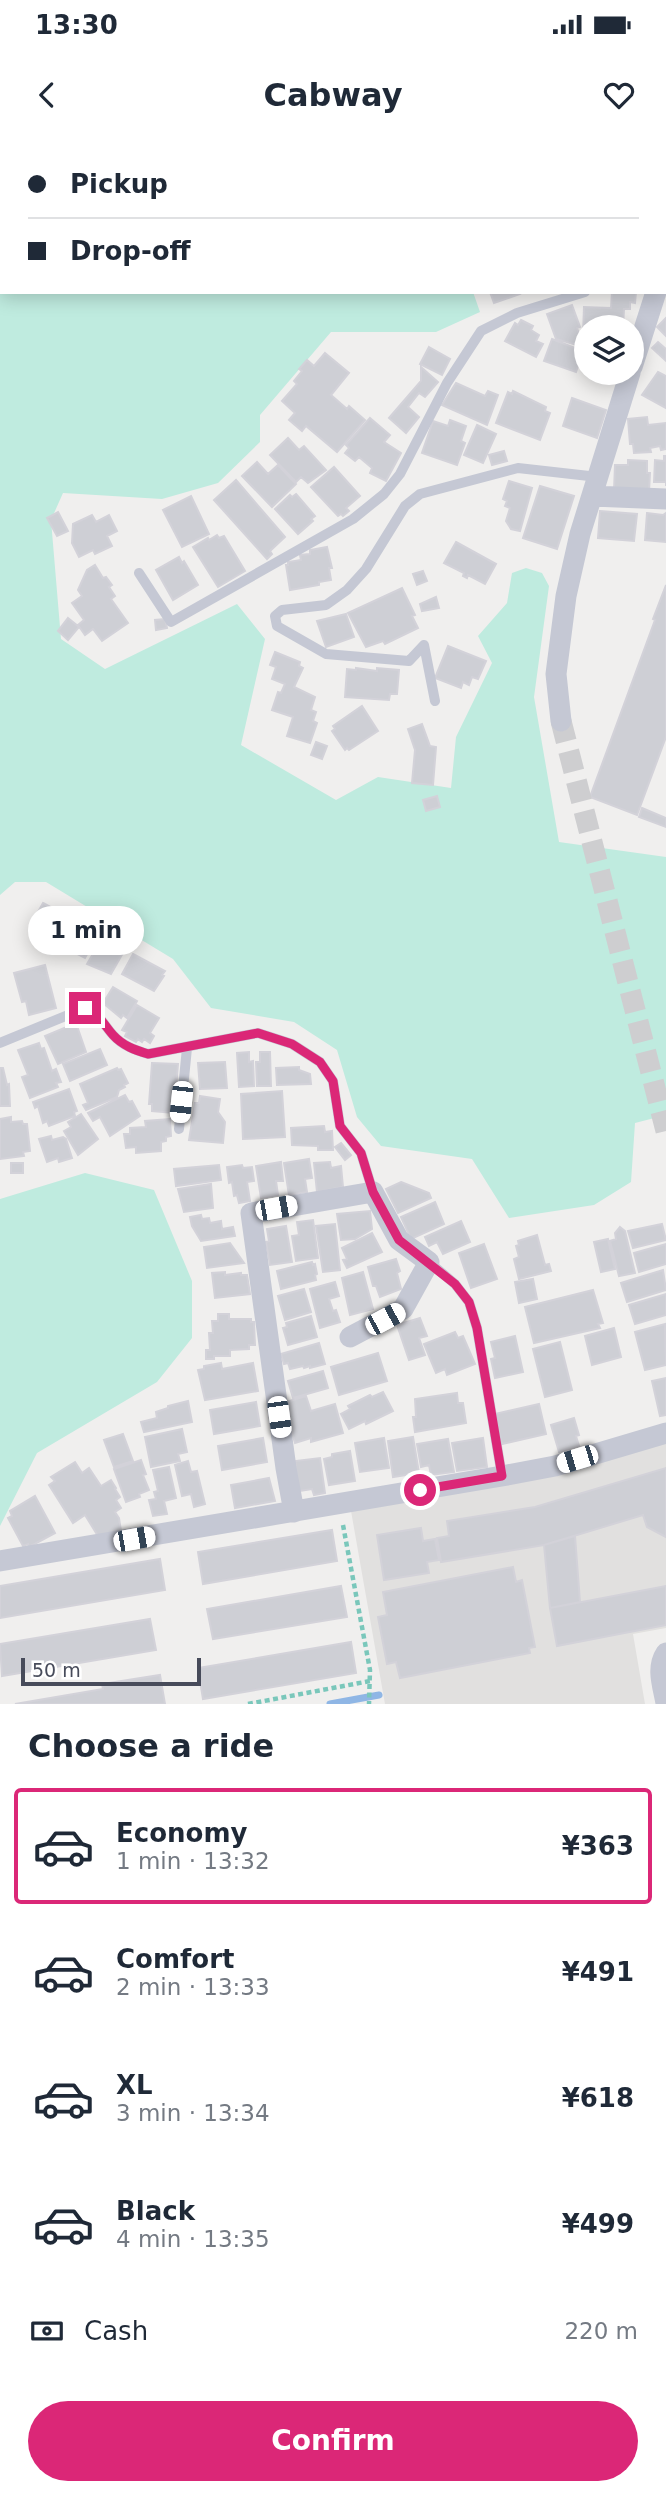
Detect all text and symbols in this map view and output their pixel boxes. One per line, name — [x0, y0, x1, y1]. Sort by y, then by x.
text: 13:30 — [35, 10, 118, 40]
icon: back — [28, 76, 66, 114]
text: Cabway — [263, 76, 403, 114]
icon: heart — [600, 76, 638, 114]
text: Pickup — [70, 169, 168, 199]
text: Drop-off — [70, 236, 191, 266]
map controls — [574, 315, 644, 385]
button: layers — [574, 315, 644, 385]
callout: 1 min — [27, 906, 143, 956]
text: 1 min — [50, 917, 122, 943]
route end — [69, 992, 101, 1024]
car — [169, 1080, 194, 1124]
car — [254, 1194, 299, 1222]
car — [362, 1300, 409, 1338]
car — [266, 1395, 293, 1439]
car — [554, 1443, 601, 1475]
route start — [404, 1474, 436, 1506]
car — [112, 1525, 157, 1553]
scale bar — [21, 1655, 201, 1687]
text: 50 m — [32, 1659, 81, 1681]
text: Choose a ride — [28, 1727, 274, 1765]
icon: car — [32, 1815, 95, 1878]
text: Economy — [116, 1818, 247, 1848]
text: ¥363 — [562, 1831, 634, 1861]
text: 1 min · 13:32 — [116, 1848, 270, 1874]
icon: car — [32, 1941, 95, 2004]
text: Comfort — [116, 1944, 234, 1974]
text: ¥491 — [562, 1957, 634, 1987]
text: 2 min · 13:33 — [116, 1974, 270, 2000]
icon: car — [32, 2067, 95, 2130]
text: XL — [116, 2070, 153, 2100]
text: ¥618 — [562, 2083, 634, 2113]
text: 3 min · 13:34 — [116, 2100, 270, 2126]
icon: car — [32, 2193, 95, 2256]
text: Black — [116, 2196, 195, 2226]
text: ¥499 — [562, 2209, 634, 2239]
text: 4 min · 13:35 — [116, 2226, 270, 2252]
icon: cash — [28, 2312, 66, 2350]
text: Cash — [84, 2316, 148, 2346]
text: 220 m — [564, 2318, 638, 2344]
button: Confirm — [28, 2401, 638, 2481]

